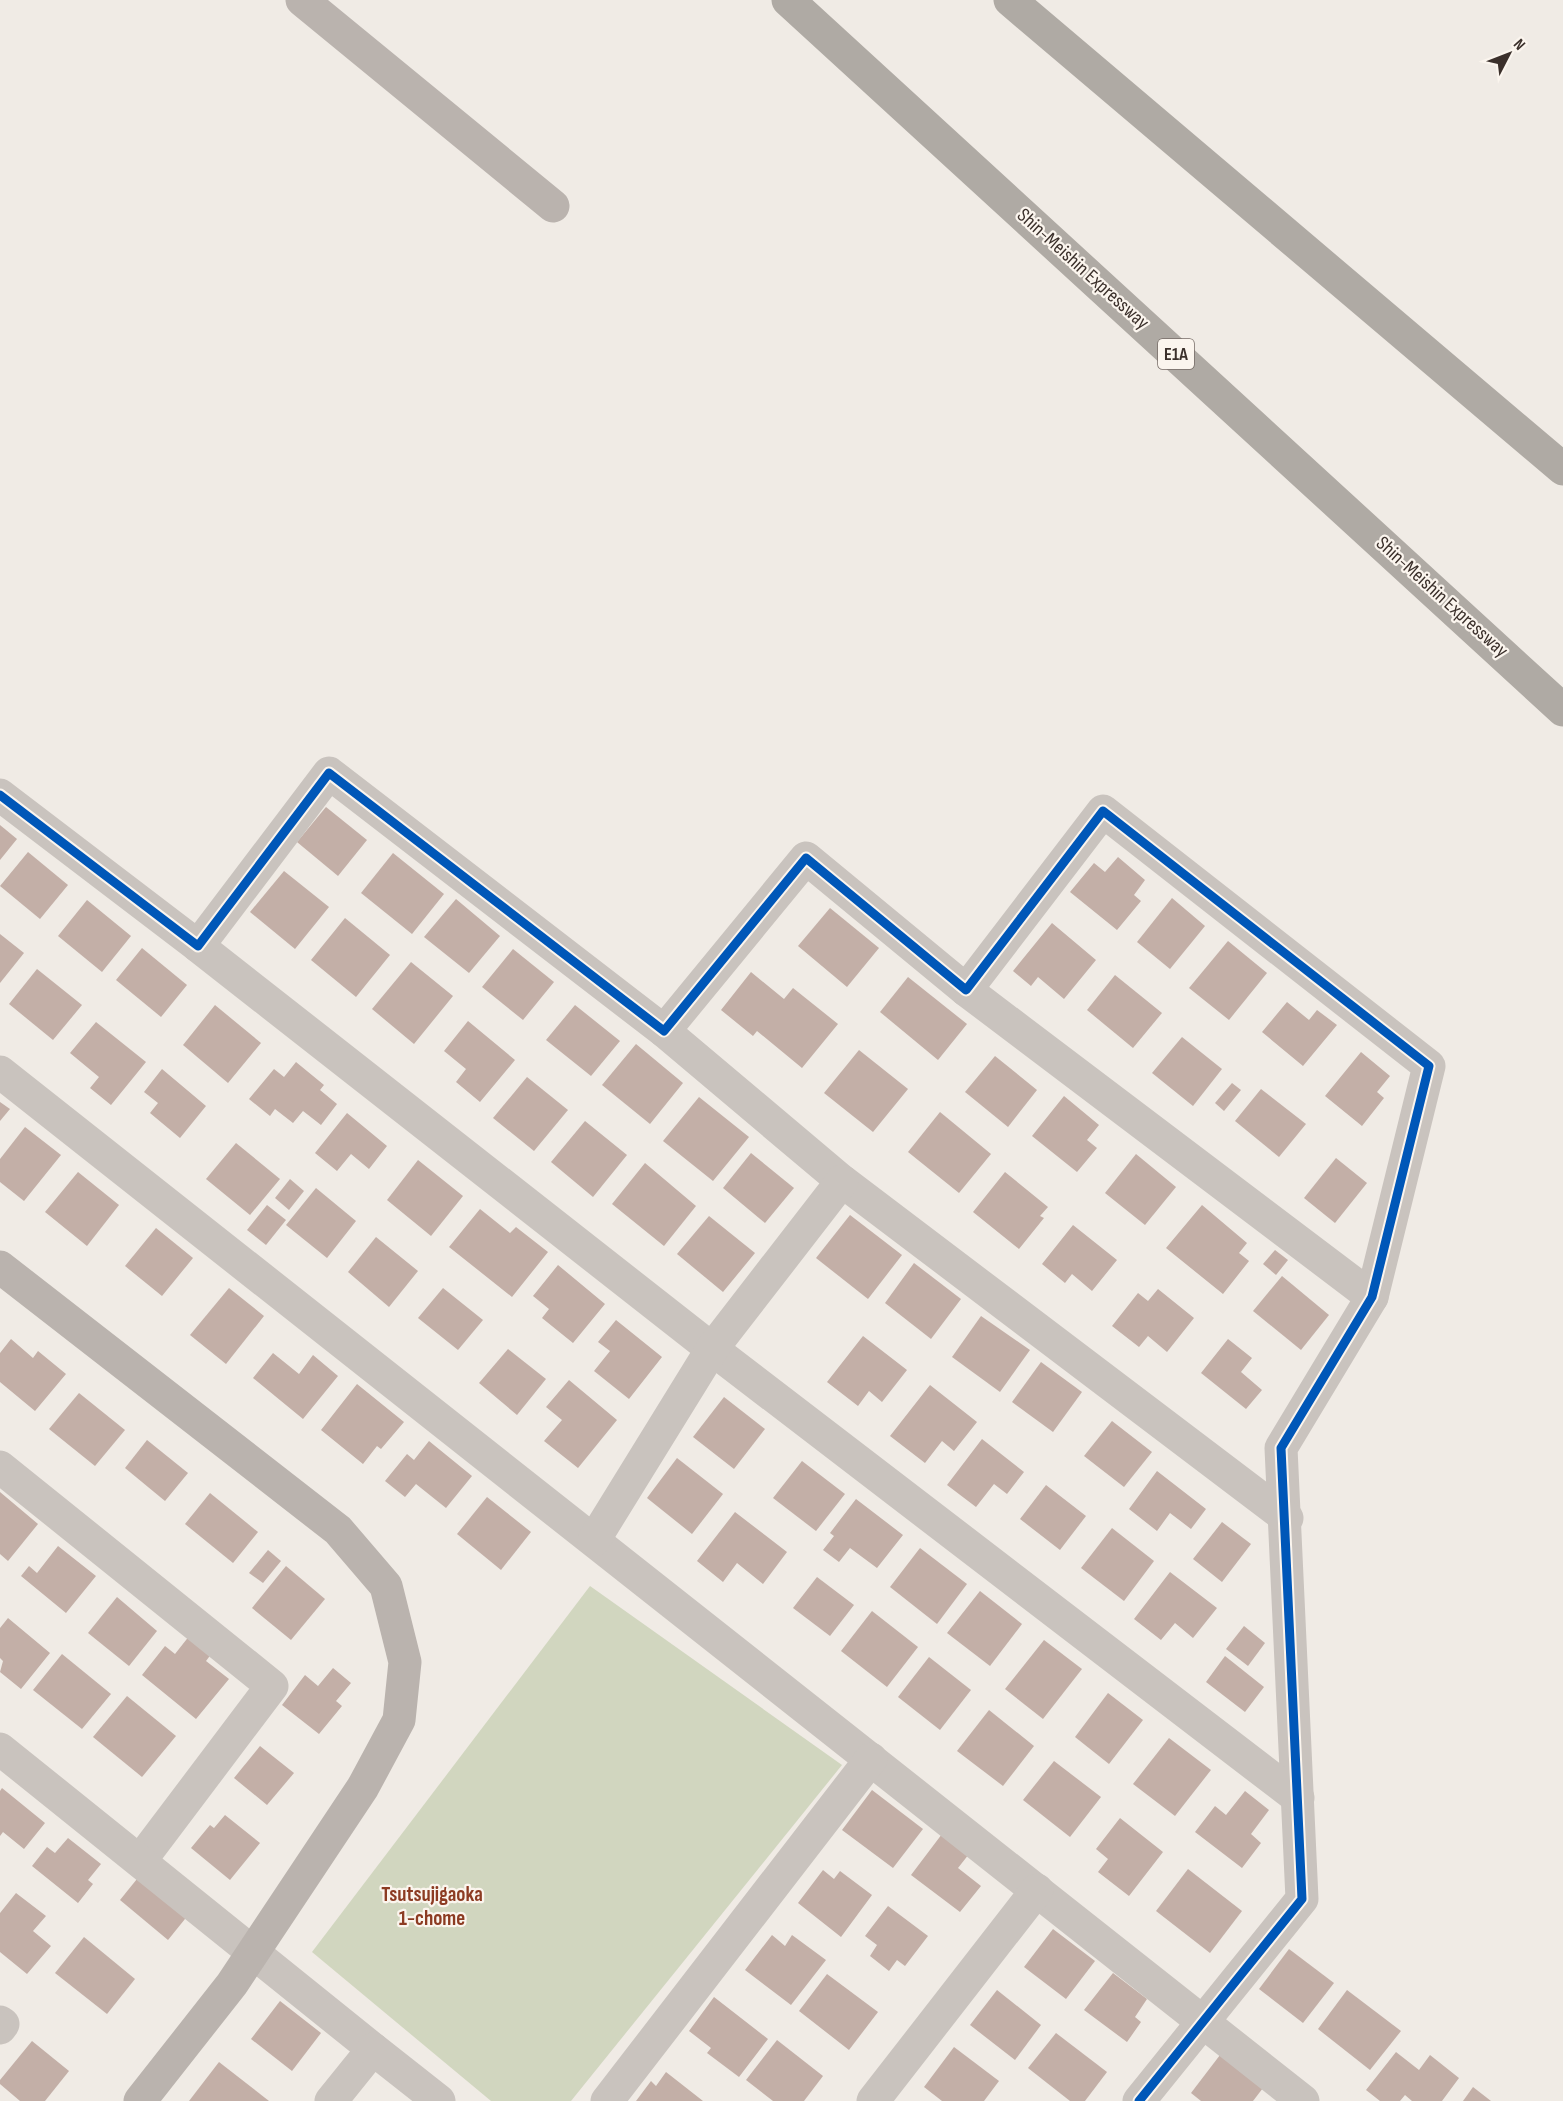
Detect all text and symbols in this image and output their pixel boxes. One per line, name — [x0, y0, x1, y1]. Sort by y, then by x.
north arrow — [1479, 24, 1539, 84]
text: N — [1509, 35, 1529, 54]
street label: Shin-Meishin Expressway — [1012, 203, 1154, 335]
road number: E1A — [1158, 339, 1194, 369]
street label: Shin-Meishin Expressway — [1371, 531, 1513, 663]
district label: Tsutsujigaoka 1-chome — [381, 1882, 483, 1931]

